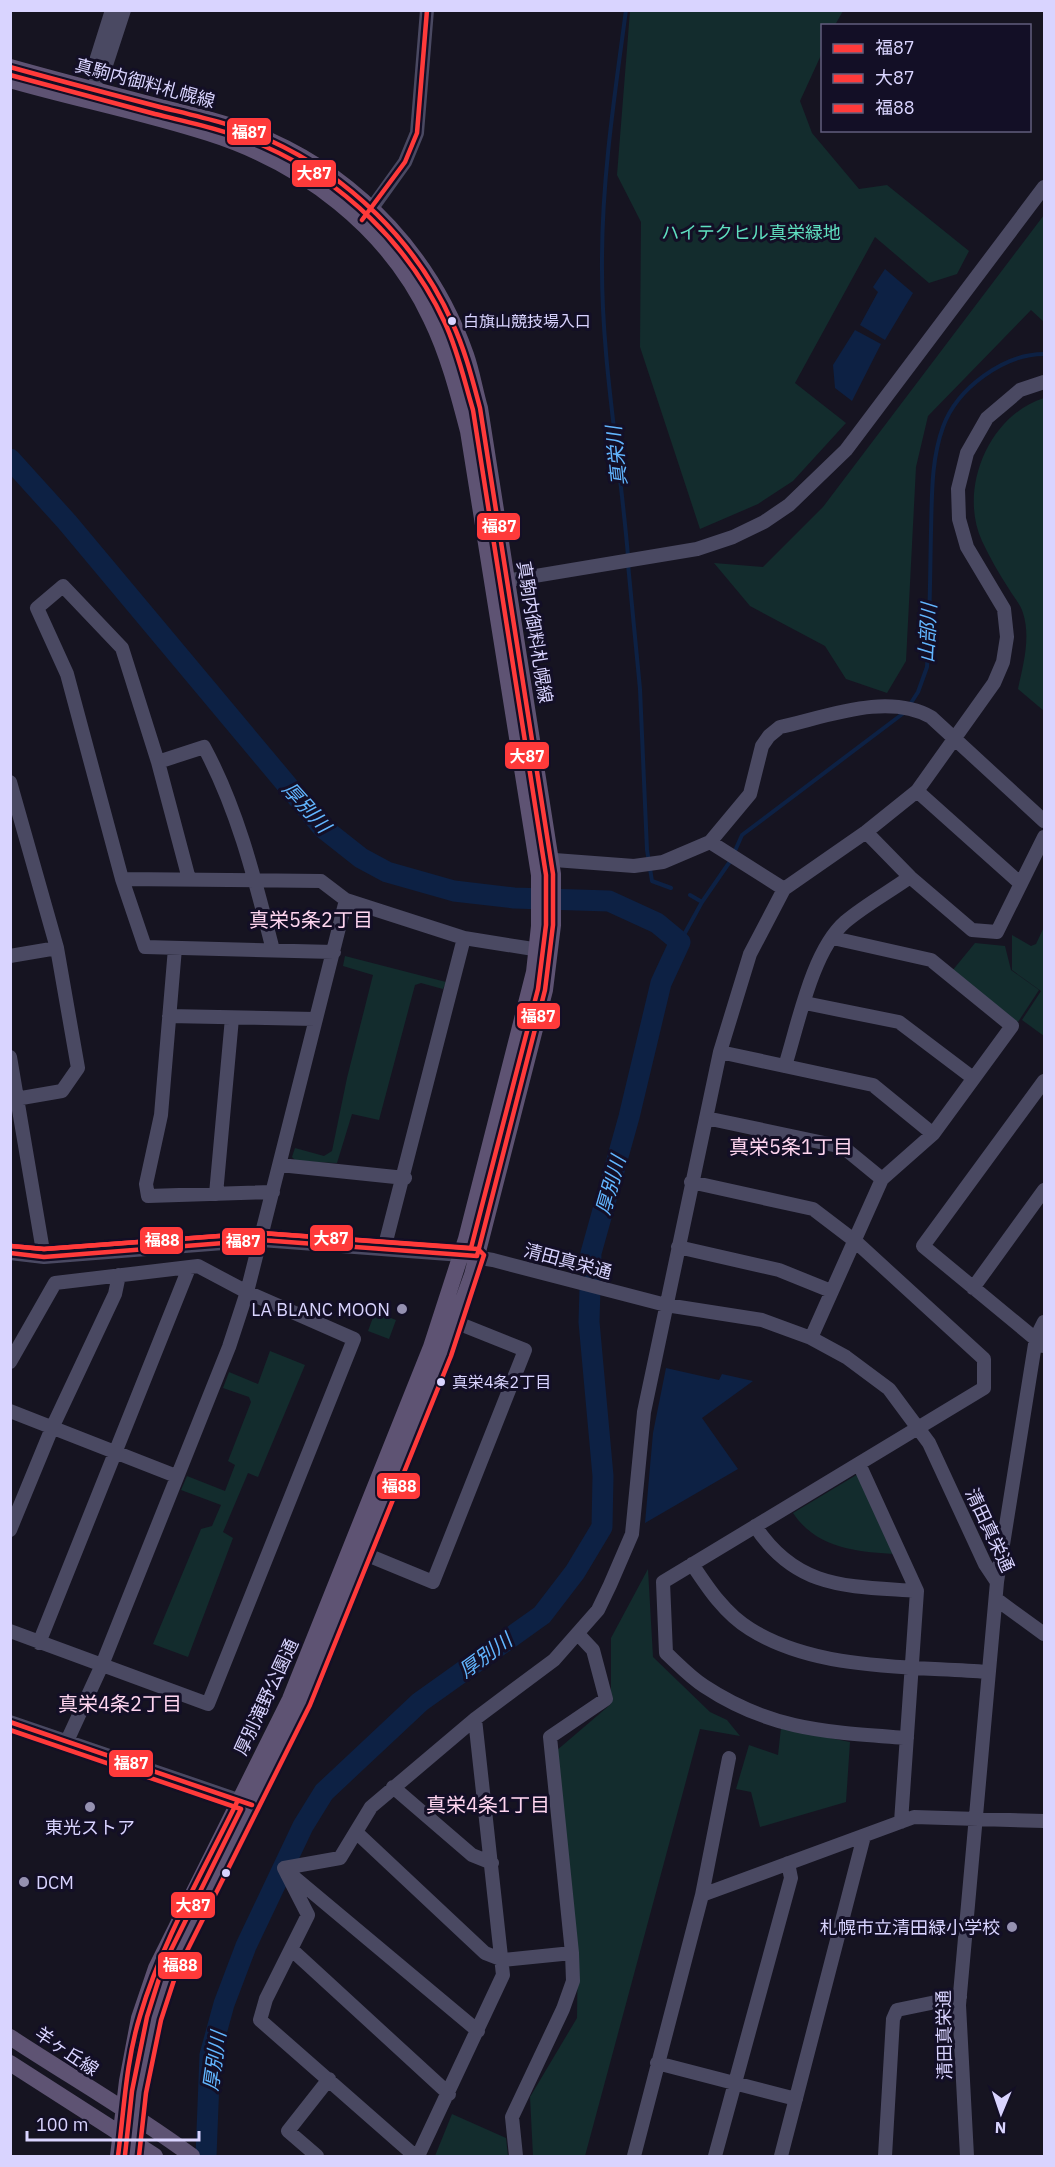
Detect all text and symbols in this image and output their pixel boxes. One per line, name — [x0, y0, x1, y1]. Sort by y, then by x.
legend — [821, 24, 1031, 132]
text: 福87 — [875, 36, 915, 59]
street label: 真駒内御料札幌線 — [72, 53, 218, 113]
text: 大87 — [875, 66, 915, 89]
text: 福88 — [875, 96, 915, 119]
line badge: 福87 — [226, 117, 272, 146]
text: 福87 — [231, 122, 267, 142]
line badge: 大87 — [291, 159, 337, 188]
text: 大87 — [296, 163, 332, 183]
park label: ハイテクヒル真栄緑地 — [661, 221, 841, 244]
place label: 白旗山競技場入口 — [463, 311, 591, 331]
marker: 白旗山競技場入口 — [446, 315, 458, 327]
water label: 真栄川 — [599, 423, 633, 487]
line badge: 福87 — [476, 512, 521, 541]
text: 福87 — [481, 516, 517, 536]
street label: 真駒内御料札幌線 — [512, 559, 558, 705]
water label: 山部川 — [912, 600, 942, 664]
line badge: 大87 — [504, 741, 550, 770]
text: 大87 — [509, 746, 545, 766]
water label: 厚別川 — [277, 776, 338, 840]
district label: 真栄5条2丁目 — [249, 906, 373, 933]
line badge: 福87 — [516, 1002, 561, 1030]
text: 福87 — [520, 1006, 556, 1026]
district label: 真栄5条1丁目 — [729, 1133, 853, 1160]
water label: 厚別川 — [589, 1151, 632, 1218]
line badge: 大87 — [309, 1224, 354, 1252]
line badge: 福88 — [139, 1226, 184, 1255]
line badge: 福87 — [221, 1227, 266, 1256]
text: 大87 — [313, 1228, 349, 1248]
text: 福88 — [144, 1230, 180, 1250]
text: 福87 — [225, 1231, 261, 1251]
street label: 清田真栄通 — [522, 1238, 614, 1284]
place label: LA BLANC MOON — [251, 1298, 390, 1321]
marker: LA BLANC MOON — [395, 1302, 409, 1316]
place label: 真栄4条2丁目 — [452, 1372, 551, 1392]
marker: 真栄4条2丁目 — [435, 1376, 447, 1388]
line badge: 福88 — [376, 1472, 421, 1500]
text: 福88 — [381, 1476, 417, 1496]
street label: 清田真栄通 — [961, 1484, 1019, 1576]
water label: 厚別川 — [453, 1625, 519, 1684]
street label: 厚別滝野公園通 — [229, 1635, 303, 1759]
district label: 真栄4条2丁目 — [58, 1690, 182, 1717]
line badge: 福87 — [108, 1749, 154, 1778]
text: 福87 — [113, 1753, 149, 1773]
district label: 真栄4条1丁目 — [426, 1791, 550, 1818]
marker: 東光ストア — [83, 1800, 97, 1814]
place label: 東光ストア — [45, 1816, 135, 1839]
unlabelled marker — [220, 1867, 232, 1879]
place label: DCM — [36, 1871, 74, 1894]
marker: DCM — [17, 1875, 31, 1889]
line badge: 大87 — [170, 1891, 216, 1919]
text: 大87 — [175, 1895, 211, 1915]
place label: 札幌市立清田緑小学校 — [820, 1916, 1000, 1939]
marker: 札幌市立清田緑小学校 — [1005, 1920, 1019, 1934]
line badge: 福88 — [157, 1951, 203, 1980]
text: 福88 — [162, 1955, 198, 1975]
street label: 清田真栄通 — [932, 1990, 956, 2080]
street label: 羊ヶ丘線 — [31, 2021, 103, 2081]
water label: 厚別川 — [196, 2027, 232, 2093]
north arrow — [971, 2083, 1031, 2143]
scale bar — [27, 2104, 200, 2142]
text: 100 m — [36, 2113, 88, 2136]
text: N — [994, 2118, 1007, 2138]

